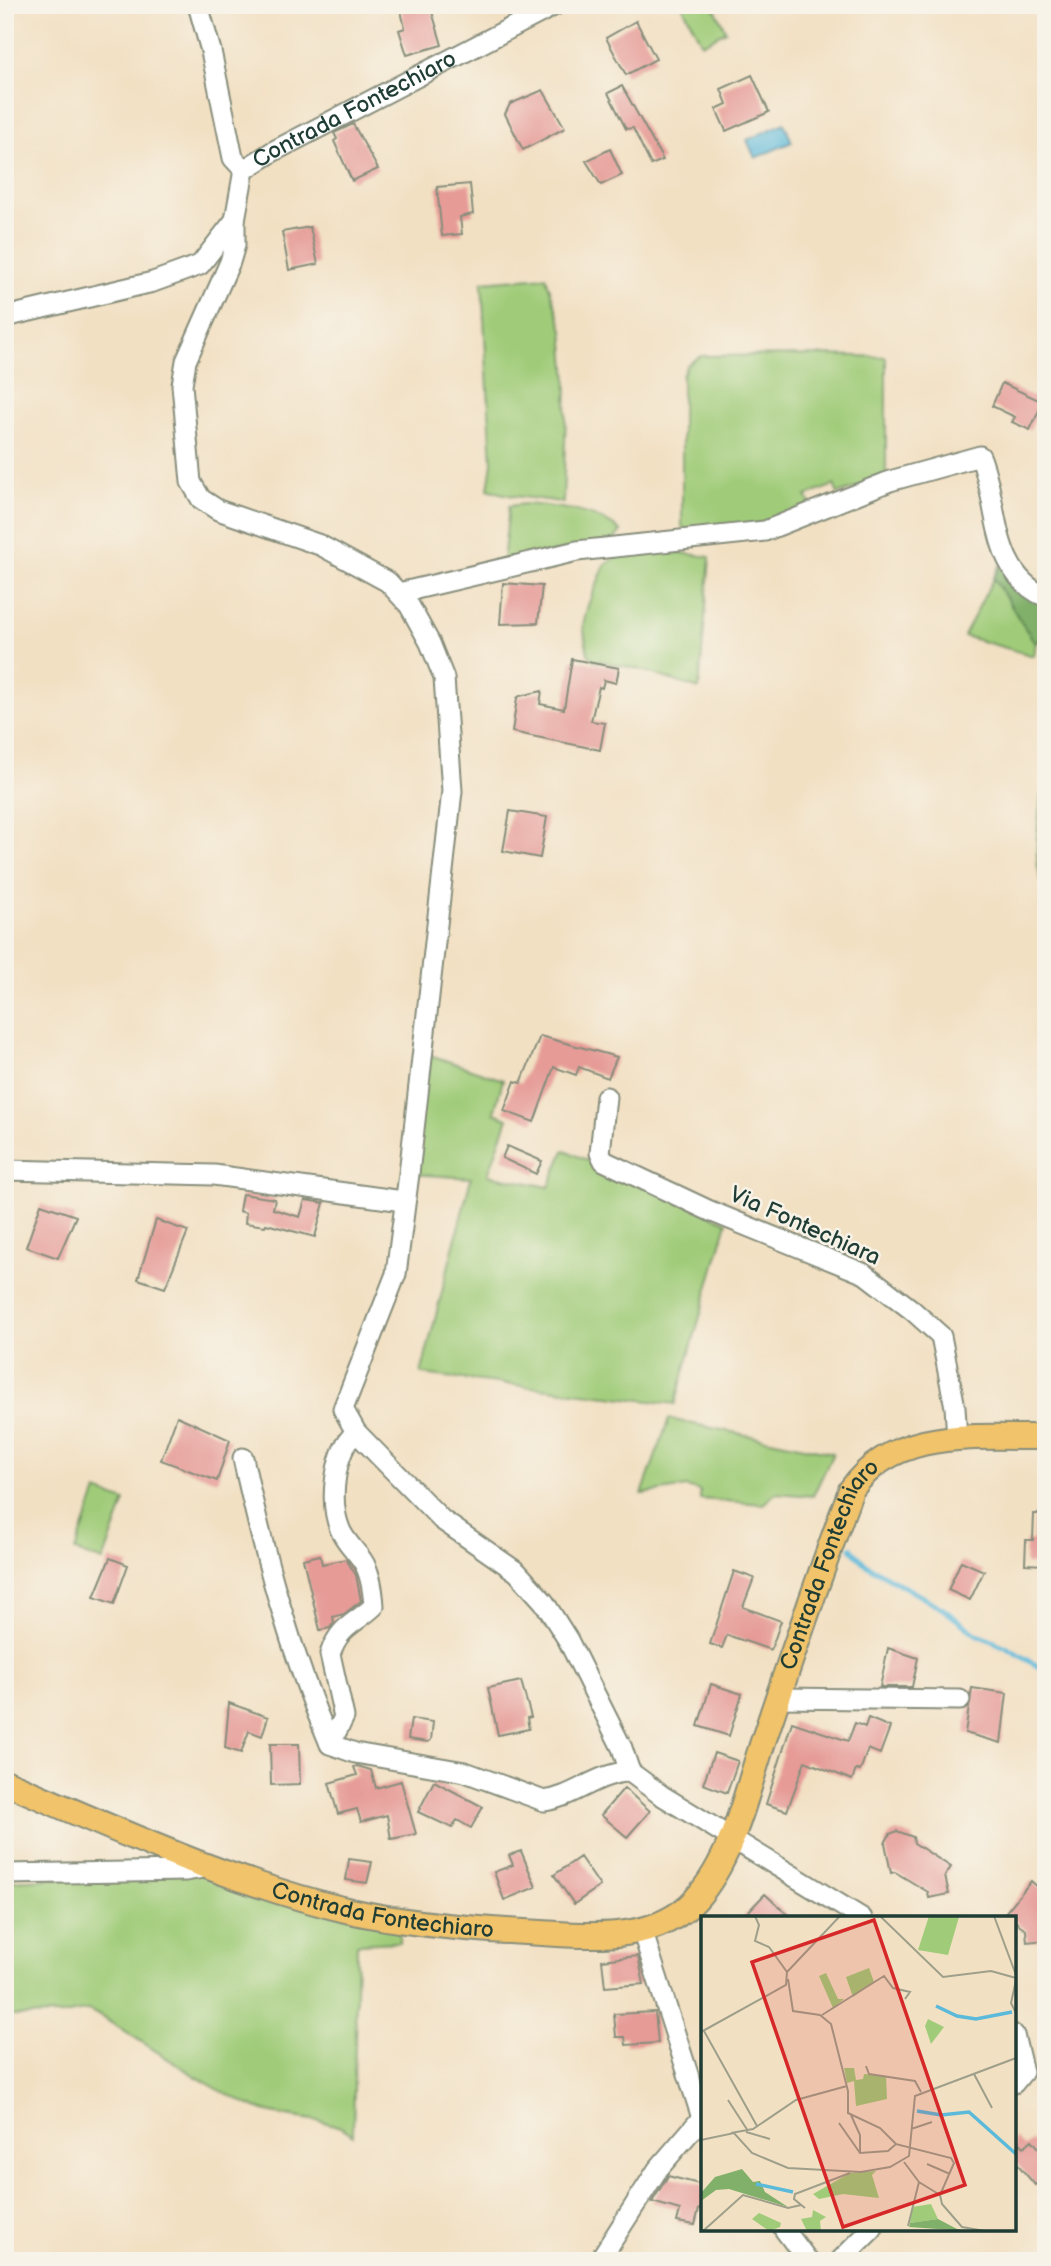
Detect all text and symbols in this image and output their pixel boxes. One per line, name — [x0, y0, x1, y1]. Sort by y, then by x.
street label: Contrada Fontechiaro — [247, 45, 461, 175]
street label: Via Fontechiara — [725, 1180, 885, 1272]
street label: Contrada Fontechiaro — [774, 1453, 885, 1674]
street label: Contrada Fontechiaro — [268, 1876, 495, 1944]
inset map — [701, 1916, 1016, 2231]

